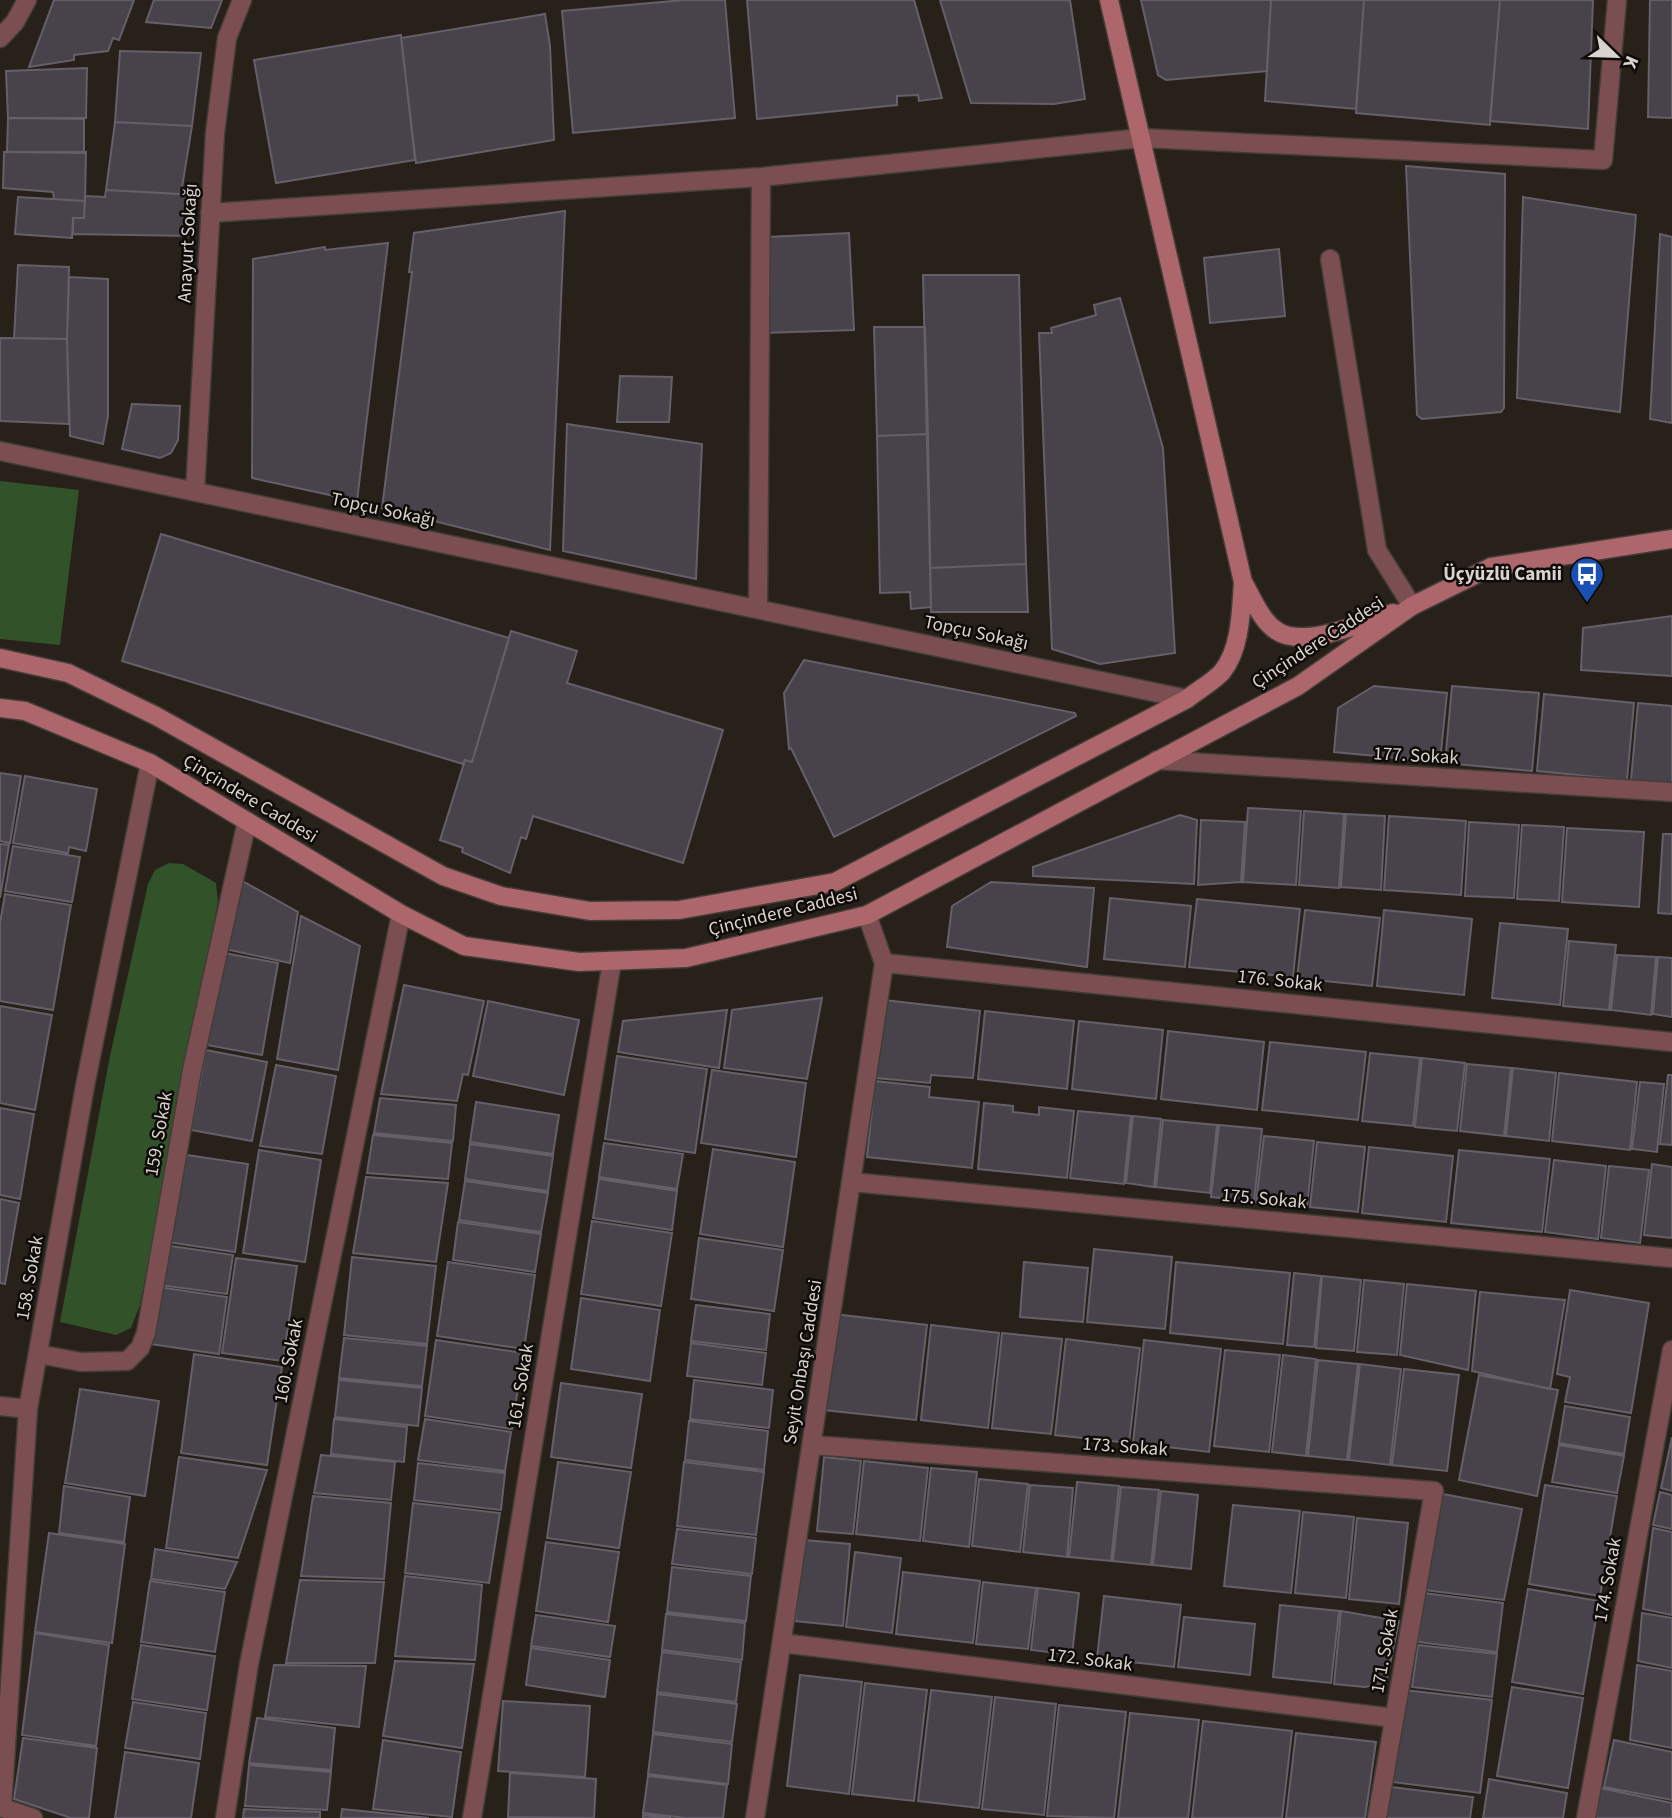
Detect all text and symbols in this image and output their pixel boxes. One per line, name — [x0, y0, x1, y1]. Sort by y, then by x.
north arrow — [1581, 21, 1651, 91]
text: K — [1615, 51, 1645, 73]
street label: Anayurt Sokağı — [171, 182, 205, 304]
street label: Topçu Sokağı — [328, 486, 438, 534]
bus stop icon: Üçyüzlü Camii — [1568, 555, 1606, 604]
place label: Üçyüzlü Camii — [1443, 561, 1562, 588]
street label: Çinçindere Caddesi — [1247, 590, 1389, 696]
street label: Topçu Sokağı — [921, 609, 1031, 657]
street label: 177. Sokak — [1373, 740, 1460, 772]
street label: Çinçindere Caddesi — [178, 748, 322, 850]
street label: Çinçindere Caddesi — [706, 880, 860, 944]
street label: 176. Sokak — [1236, 963, 1325, 999]
street label: 159. Sokak — [138, 1089, 180, 1178]
street label: 175. Sokak — [1220, 1182, 1308, 1216]
street label: 158. Sokak — [9, 1233, 51, 1322]
street label: Seyit Onbaşı Caddesi — [777, 1278, 829, 1446]
street label: 160. Sokak — [268, 1316, 311, 1406]
street label: 161. Sokak — [501, 1341, 541, 1430]
street label: 173. Sokak — [1081, 1431, 1169, 1463]
street label: 174. Sokak — [1587, 1535, 1629, 1624]
street label: 171. Sokak — [1364, 1606, 1406, 1695]
street label: 172. Sokak — [1046, 1641, 1135, 1679]

